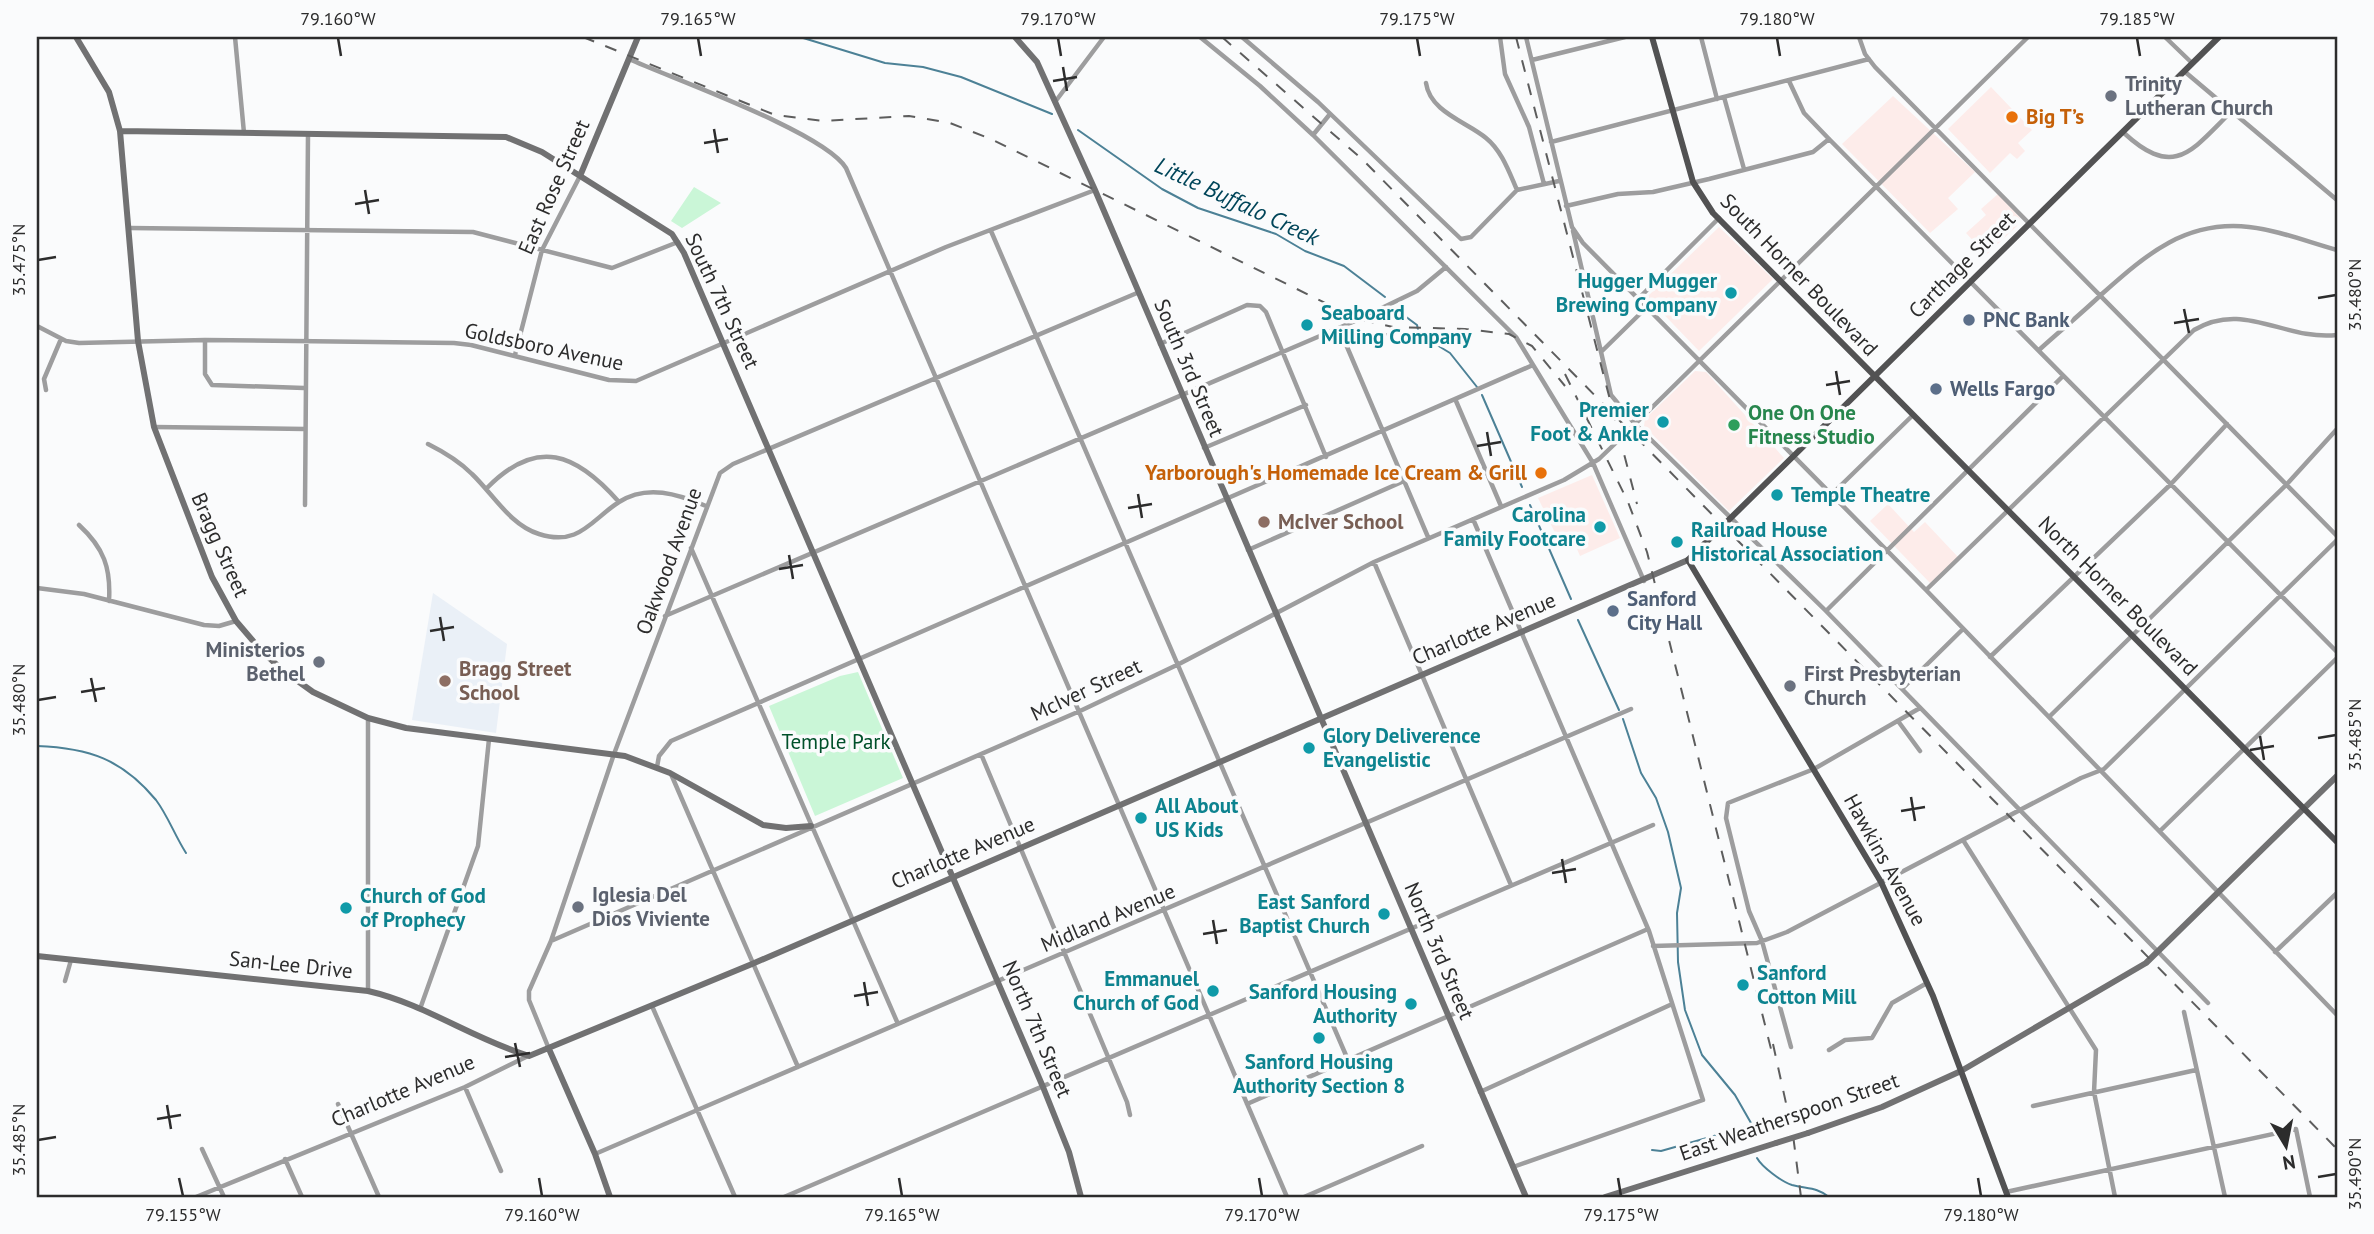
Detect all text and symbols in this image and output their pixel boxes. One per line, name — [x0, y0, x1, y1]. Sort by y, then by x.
text: 79.160°W — [300, 7, 376, 30]
text: 79.165°W — [660, 7, 736, 30]
text: 79.170°W — [1020, 7, 1096, 30]
text: 79.175°W — [1379, 7, 1455, 30]
text: 79.180°W — [1739, 7, 1815, 30]
text: 79.185°W — [2099, 7, 2175, 30]
place label: Trinity Lutheran Church — [2125, 70, 2273, 121]
marker: Trinity Lutheran Church — [2103, 88, 2119, 104]
place label: Big T’s — [2026, 103, 2084, 130]
marker: Big T’s — [2004, 109, 2020, 125]
street label: East Rose Street — [512, 115, 595, 258]
water label: Little Buffalo Creek — [1150, 150, 1326, 252]
street label: South Horner Boulevard — [1715, 188, 1884, 362]
street label: Carthage Street — [1903, 206, 2021, 324]
text: 35.475°N — [7, 224, 30, 296]
street label: South 7th Street — [679, 229, 766, 373]
text: 35.480°N — [2343, 259, 2366, 331]
place label: Hugger Mugger Brewing Company — [1556, 267, 1718, 318]
marker: Hugger Mugger Brewing Company — [1723, 285, 1739, 301]
street label: South 3rd Street — [1148, 295, 1231, 441]
place label: Seaboard Milling Company — [1321, 299, 1473, 350]
place label: PNC Bank — [1983, 306, 2070, 333]
marker: PNC Bank — [1961, 312, 1977, 328]
street label: Goldsboro Avenue — [462, 316, 626, 377]
marker: Seaboard Milling Company — [1299, 317, 1315, 333]
place label: Wells Fargo — [1950, 375, 2055, 402]
marker: Wells Fargo — [1928, 381, 1944, 397]
place label: Premier Foot & Ankle — [1530, 396, 1650, 447]
place label: One On One Fitness Studio — [1748, 399, 1875, 450]
marker: Premier Foot & Ankle — [1655, 414, 1671, 430]
marker: One On One Fitness Studio — [1726, 417, 1742, 433]
place label: Yarborough's Homemade Ice Cream & Grill — [1144, 459, 1528, 486]
marker: Yarborough's Homemade Ice Cream & Grill — [1533, 465, 1549, 481]
place label: Temple Theatre — [1791, 481, 1930, 508]
street label: Oakwood Avenue — [629, 484, 708, 638]
marker: Temple Theatre — [1769, 487, 1785, 503]
street label: Bragg Street — [185, 488, 255, 601]
place label: Carolina Family Footcare — [1444, 501, 1586, 552]
place label: McIver School — [1278, 508, 1404, 535]
street label: North Horner Boulevard — [2033, 510, 2204, 681]
marker: McIver School — [1256, 514, 1272, 530]
place label: Railroad House Historical Association — [1691, 516, 1883, 567]
marker: Carolina Family Footcare — [1592, 519, 1608, 535]
marker: Railroad House Historical Association — [1669, 534, 1685, 550]
place label: Sanford City Hall — [1627, 585, 1703, 636]
street label: Charlotte Avenue — [1408, 586, 1560, 671]
marker: Sanford City Hall — [1605, 603, 1621, 619]
place label: Ministerios Bethel — [206, 636, 306, 687]
street label: McIver Street — [1026, 652, 1145, 727]
marker: Ministerios Bethel — [311, 654, 327, 670]
place label: Bragg Street School — [459, 655, 572, 706]
place label: First Presbyterian Church — [1804, 660, 1961, 711]
text: 35.480°N — [7, 664, 30, 736]
marker: Bragg Street School — [437, 673, 453, 689]
marker: First Presbyterian Church — [1782, 678, 1798, 694]
text: 35.485°N — [2343, 699, 2366, 771]
place label: Glory Deliverence Evangelistic — [1323, 722, 1481, 773]
park label: Temple Park — [781, 728, 891, 755]
marker: Glory Deliverence Evangelistic — [1301, 740, 1317, 756]
street label: Hawkins Avenue — [1838, 789, 1933, 930]
place label: All About US Kids — [1155, 792, 1239, 843]
street label: Charlotte Avenue — [887, 810, 1039, 895]
marker: All About US Kids — [1133, 810, 1149, 826]
street label: Midland Avenue — [1037, 877, 1179, 958]
street label: North 3rd Street — [1398, 878, 1481, 1024]
place label: Iglesia Del Dios Viviente — [592, 881, 710, 932]
place label: Church of God of Prophecy — [360, 882, 486, 933]
place label: East Sanford Baptist Church — [1239, 888, 1370, 939]
marker: Iglesia Del Dios Viviente — [570, 899, 586, 915]
marker: Church of God of Prophecy — [338, 900, 354, 916]
marker: East Sanford Baptist Church — [1376, 906, 1392, 922]
street label: San-Lee Drive — [228, 945, 354, 984]
street label: North 7th Street — [996, 956, 1078, 1101]
place label: Sanford Cotton Mill — [1757, 959, 1857, 1010]
place label: Emmanuel Church of God — [1073, 965, 1200, 1016]
marker: Sanford Cotton Mill — [1735, 977, 1751, 993]
place label: Sanford Housing Authority — [1249, 978, 1398, 1029]
marker: Emmanuel Church of God — [1205, 983, 1221, 999]
marker: Sanford Housing Authority — [1403, 996, 1419, 1012]
marker: Sanford Housing Authority Section 8 — [1311, 1030, 1327, 1046]
street label: Charlotte Avenue — [327, 1048, 479, 1133]
place label: Sanford Housing Authority Section 8 — [1233, 1048, 1405, 1099]
street label: East Weatherspoon Street — [1676, 1066, 1902, 1167]
text: 35.485°N — [7, 1104, 30, 1176]
north arrow — [2252, 1112, 2322, 1182]
text: 35.490°N — [2343, 1138, 2366, 1210]
text: N — [2281, 1150, 2297, 1176]
text: 79.155°W — [145, 1203, 221, 1226]
text: 79.160°W — [504, 1203, 580, 1226]
text: 79.165°W — [864, 1203, 940, 1226]
text: 79.170°W — [1224, 1203, 1300, 1226]
text: 79.175°W — [1583, 1203, 1659, 1226]
text: 79.180°W — [1943, 1203, 2019, 1226]

